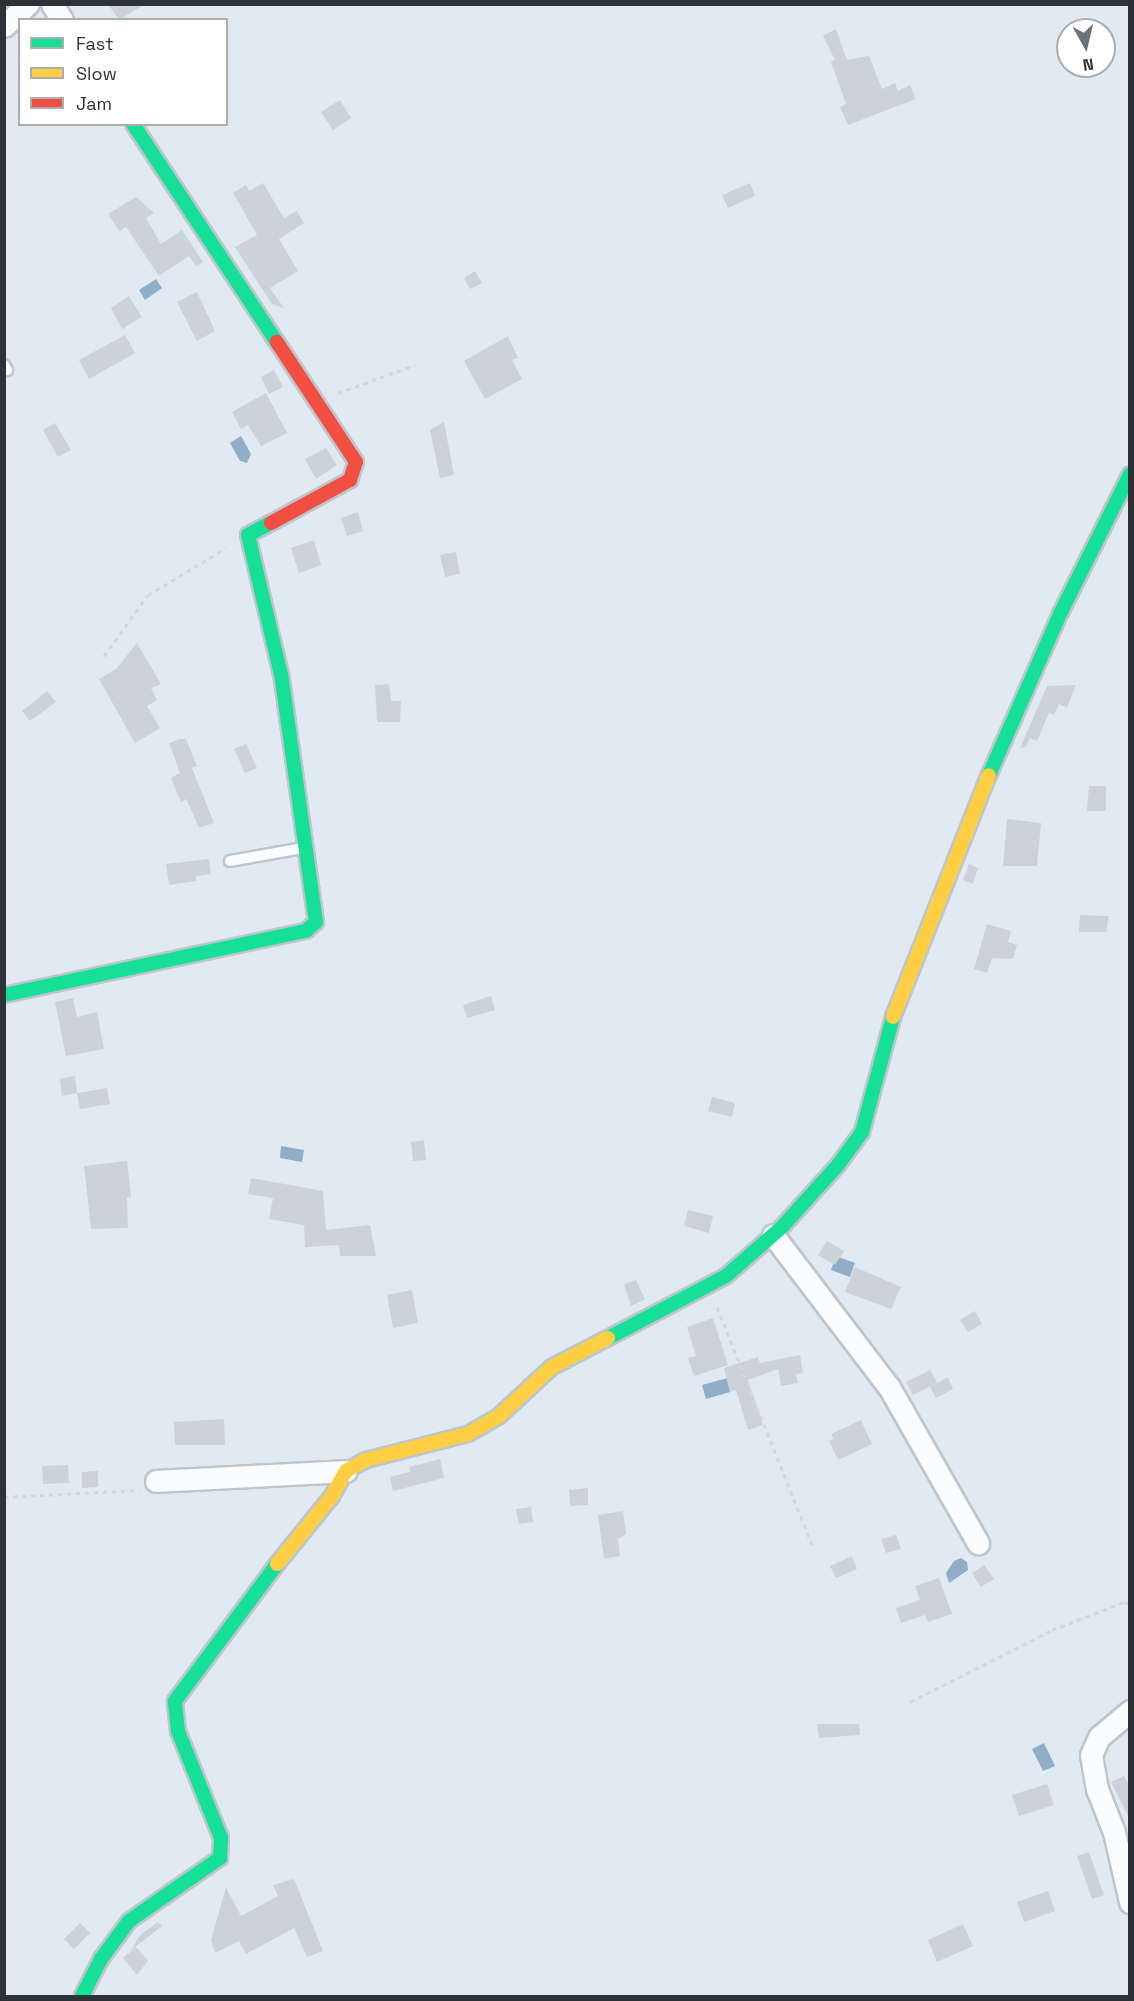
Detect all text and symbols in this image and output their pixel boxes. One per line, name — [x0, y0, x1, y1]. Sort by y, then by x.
legend — [18, 18, 228, 126]
north arrow — [1056, 18, 1116, 78]
text: Fast — [76, 32, 113, 55]
text: N — [1082, 53, 1095, 75]
text: Slow — [76, 62, 117, 85]
text: Jam — [76, 92, 112, 115]

